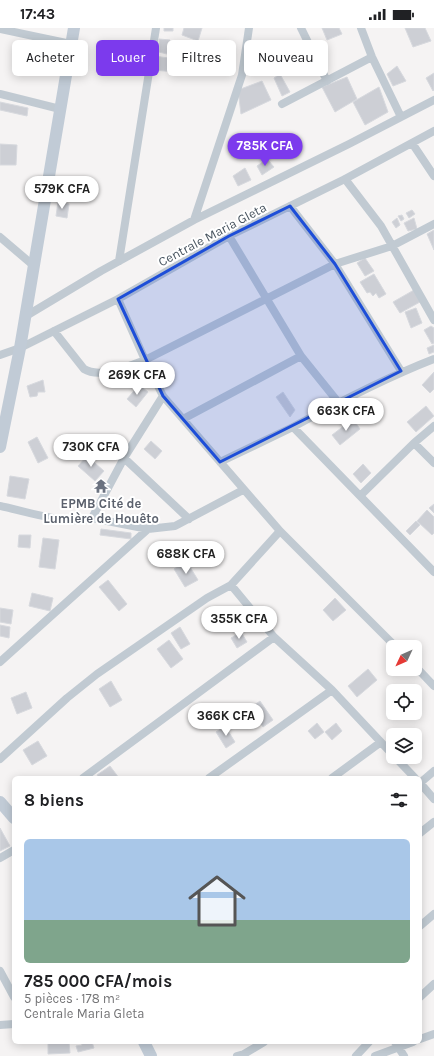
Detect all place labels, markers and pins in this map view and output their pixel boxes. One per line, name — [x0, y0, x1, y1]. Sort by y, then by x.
pin: 785K CFA — [224, 133, 306, 167]
pin: 579K CFA — [21, 176, 103, 210]
pin: 269K CFA — [96, 362, 178, 396]
pin: 663K CFA — [305, 398, 387, 432]
pin: 730K CFA — [50, 434, 132, 468]
temple icon: EPMB Cité de Lumière de Houêto — [93, 478, 109, 494]
place label: EPMB Cité de Lumière de Houêto — [43, 496, 159, 526]
pin: 688K CFA — [145, 541, 227, 575]
pin: 355K CFA — [198, 606, 280, 640]
pin: 366K CFA — [185, 703, 267, 737]

